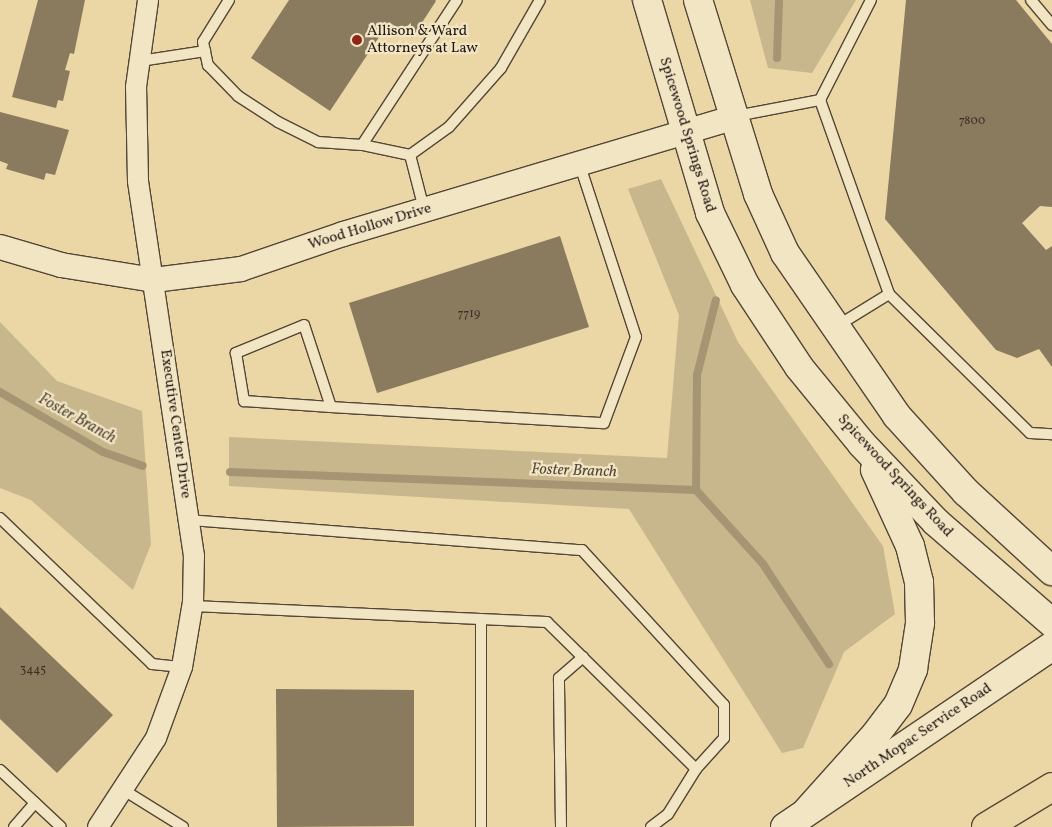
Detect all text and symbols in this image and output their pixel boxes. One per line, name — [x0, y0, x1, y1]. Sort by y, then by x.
place label: Allison & Ward Attorneys at Law — [367, 22, 478, 57]
marker: Allison & Ward Attorneys at Law — [351, 34, 363, 46]
street label: Spicewood Springs Road — [655, 55, 719, 215]
house number: 7800 — [959, 115, 985, 129]
street label: Wood Hollow Drive — [306, 200, 434, 254]
house number: 7719 — [458, 308, 480, 322]
street label: Executive Center Drive — [156, 348, 194, 500]
water label: Foster Branch — [35, 390, 119, 448]
street label: Spicewood Springs Road — [833, 411, 957, 541]
water label: Foster Branch — [531, 460, 617, 482]
house number: 3445 — [20, 664, 46, 678]
street label: North Mopac Service Road — [841, 680, 995, 792]

